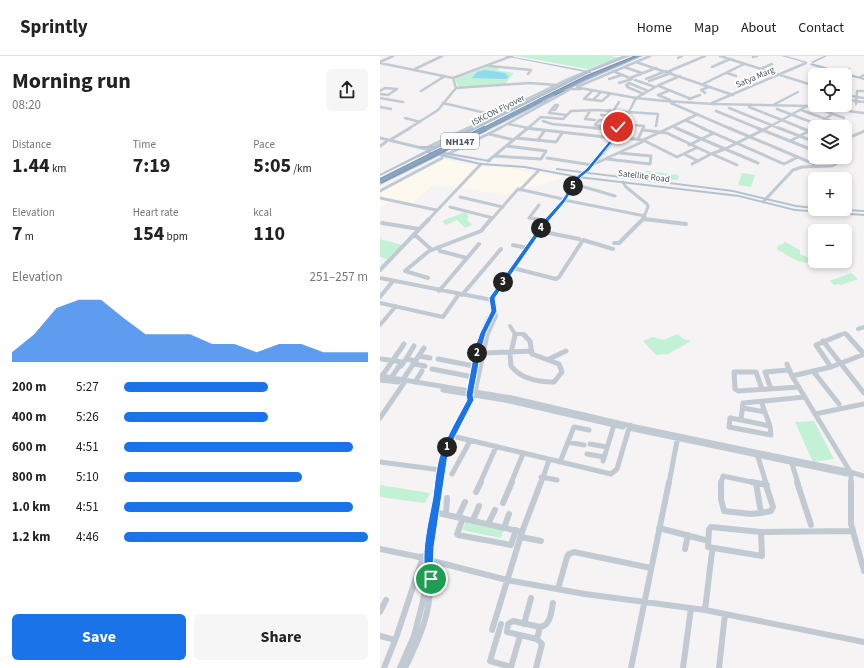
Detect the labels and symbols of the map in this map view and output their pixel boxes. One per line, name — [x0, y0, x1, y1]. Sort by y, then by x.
street label: Satya Marg — [734, 63, 777, 92]
street label: ISKCON Flyover — [469, 91, 528, 129]
pin — [601, 110, 635, 144]
road number: NH147 — [441, 133, 479, 149]
street label: Satellite Road — [617, 167, 670, 186]
pin: 5 — [563, 176, 583, 196]
pin: 4 — [531, 218, 551, 238]
pin: 3 — [493, 272, 513, 292]
pin: 2 — [467, 343, 487, 363]
pin: 1 — [437, 437, 457, 457]
pin — [414, 562, 448, 596]

